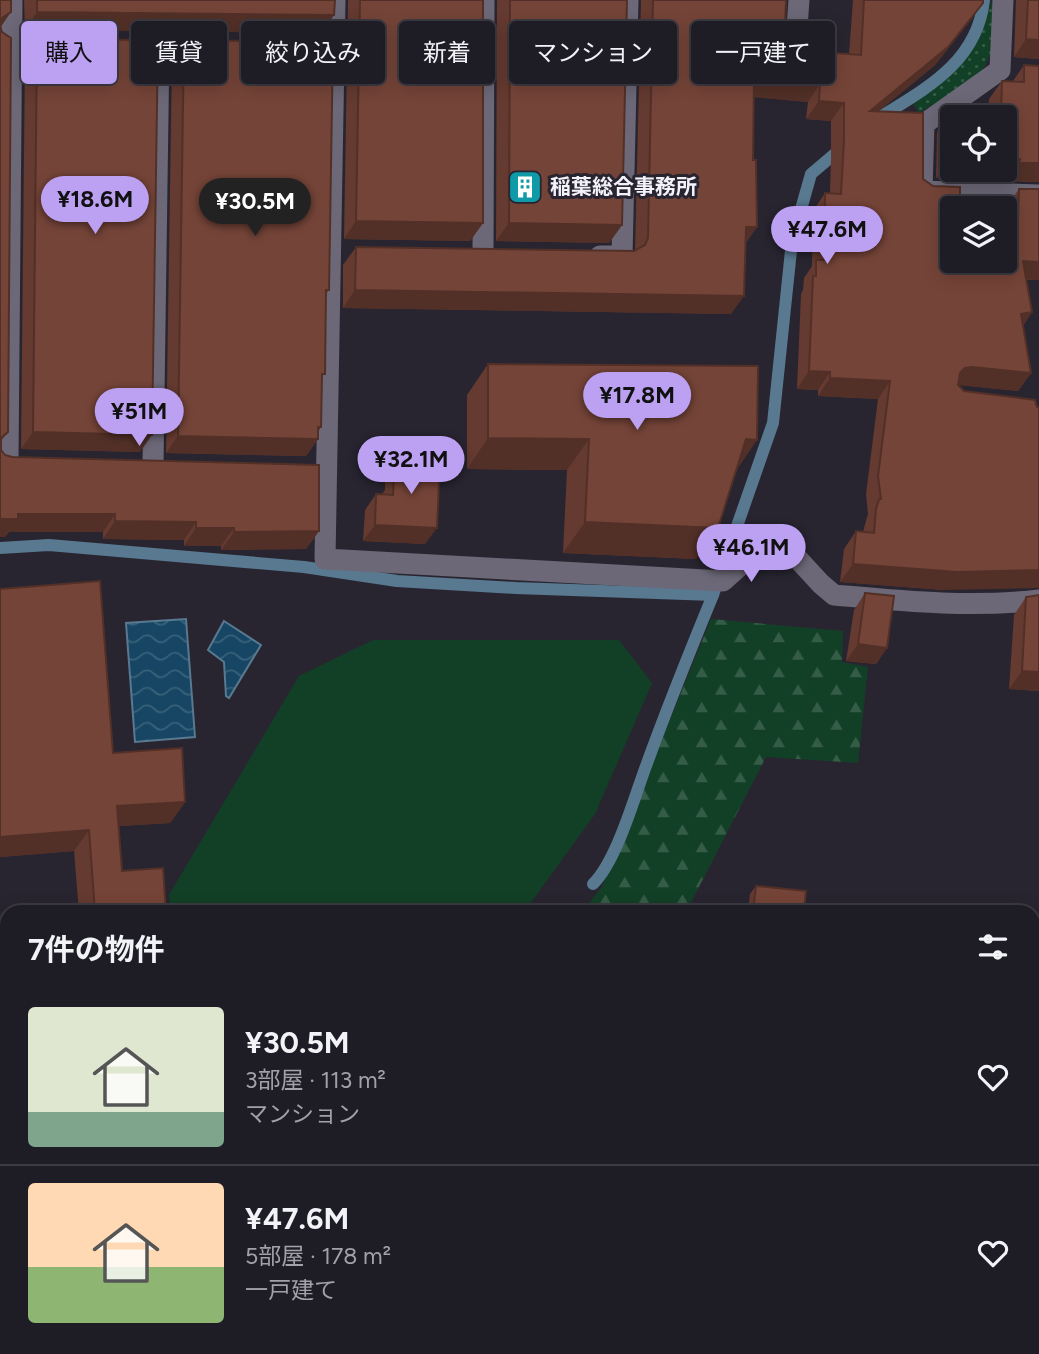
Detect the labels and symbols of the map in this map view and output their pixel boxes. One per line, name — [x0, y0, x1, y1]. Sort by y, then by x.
building icon: 稲葉総合事務所 — [506, 168, 544, 206]
place label: 稲葉総合事務所 — [550, 174, 697, 199]
pin: ¥18.6M — [38, 176, 152, 236]
pin: ¥30.5M — [198, 178, 312, 238]
pin: ¥47.6M — [770, 206, 884, 266]
pin: ¥17.8M — [580, 372, 694, 432]
pin: ¥51M — [98, 388, 180, 448]
pin: ¥32.1M — [354, 436, 468, 496]
pin: ¥46.1M — [694, 524, 808, 584]

